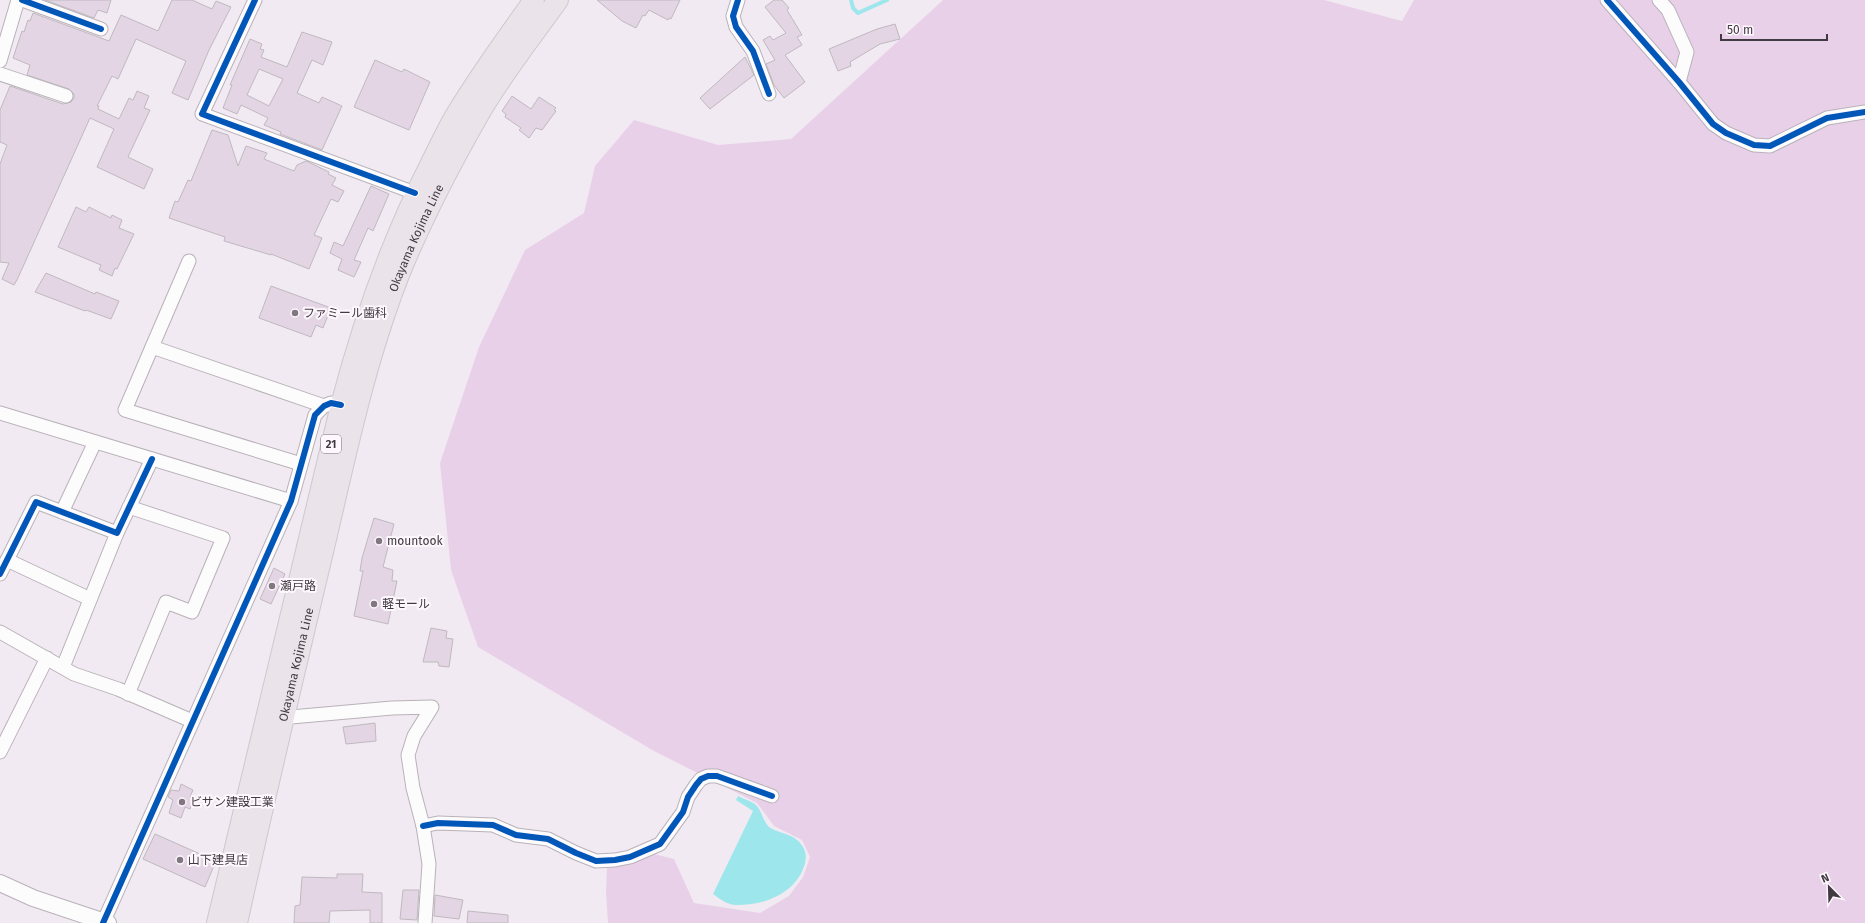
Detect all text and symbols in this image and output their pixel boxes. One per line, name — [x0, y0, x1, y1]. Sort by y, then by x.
scale bar — [1721, 16, 1827, 42]
text: 50 m — [1727, 23, 1753, 37]
street label: Okayama Kojima Line — [386, 182, 447, 294]
place label: ファミール歯科 — [303, 306, 387, 320]
marker: ファミール歯科 — [290, 308, 300, 318]
road number: 21 — [321, 435, 341, 453]
place label: mountook — [387, 534, 443, 548]
marker: mountook — [374, 536, 384, 546]
place label: 瀬戸路 — [280, 579, 316, 593]
marker: 瀬戸路 — [267, 581, 277, 591]
place label: 軽モール — [382, 597, 430, 611]
marker: 軽モール — [369, 599, 379, 609]
street label: Okayama Kojima Line — [276, 606, 316, 723]
place label: ビサン建設工業 — [190, 795, 274, 809]
marker: ビサン建設工業 — [177, 797, 187, 807]
place label: 山下建具店 — [188, 853, 248, 867]
marker: 山下建具店 — [175, 855, 185, 865]
north arrow — [1809, 867, 1849, 907]
text: N — [1819, 871, 1831, 886]

